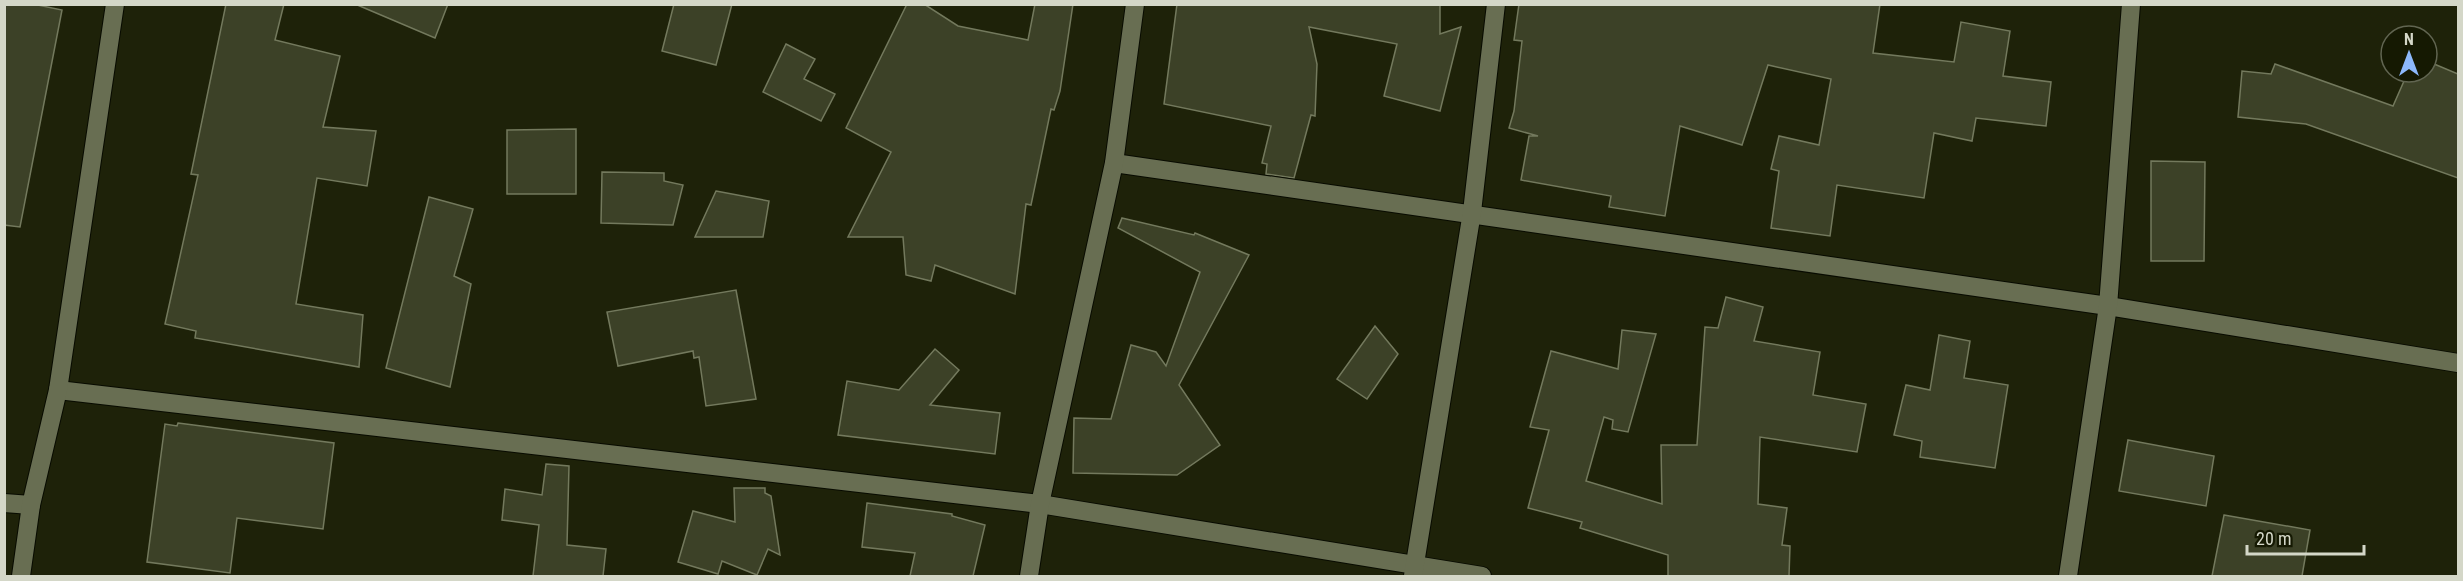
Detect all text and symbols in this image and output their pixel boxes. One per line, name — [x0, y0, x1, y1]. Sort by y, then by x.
north arrow — [2379, 24, 2439, 84]
text: N — [2404, 30, 2414, 49]
scale bar — [2247, 518, 2364, 556]
text: 20 m — [2256, 528, 2291, 549]

